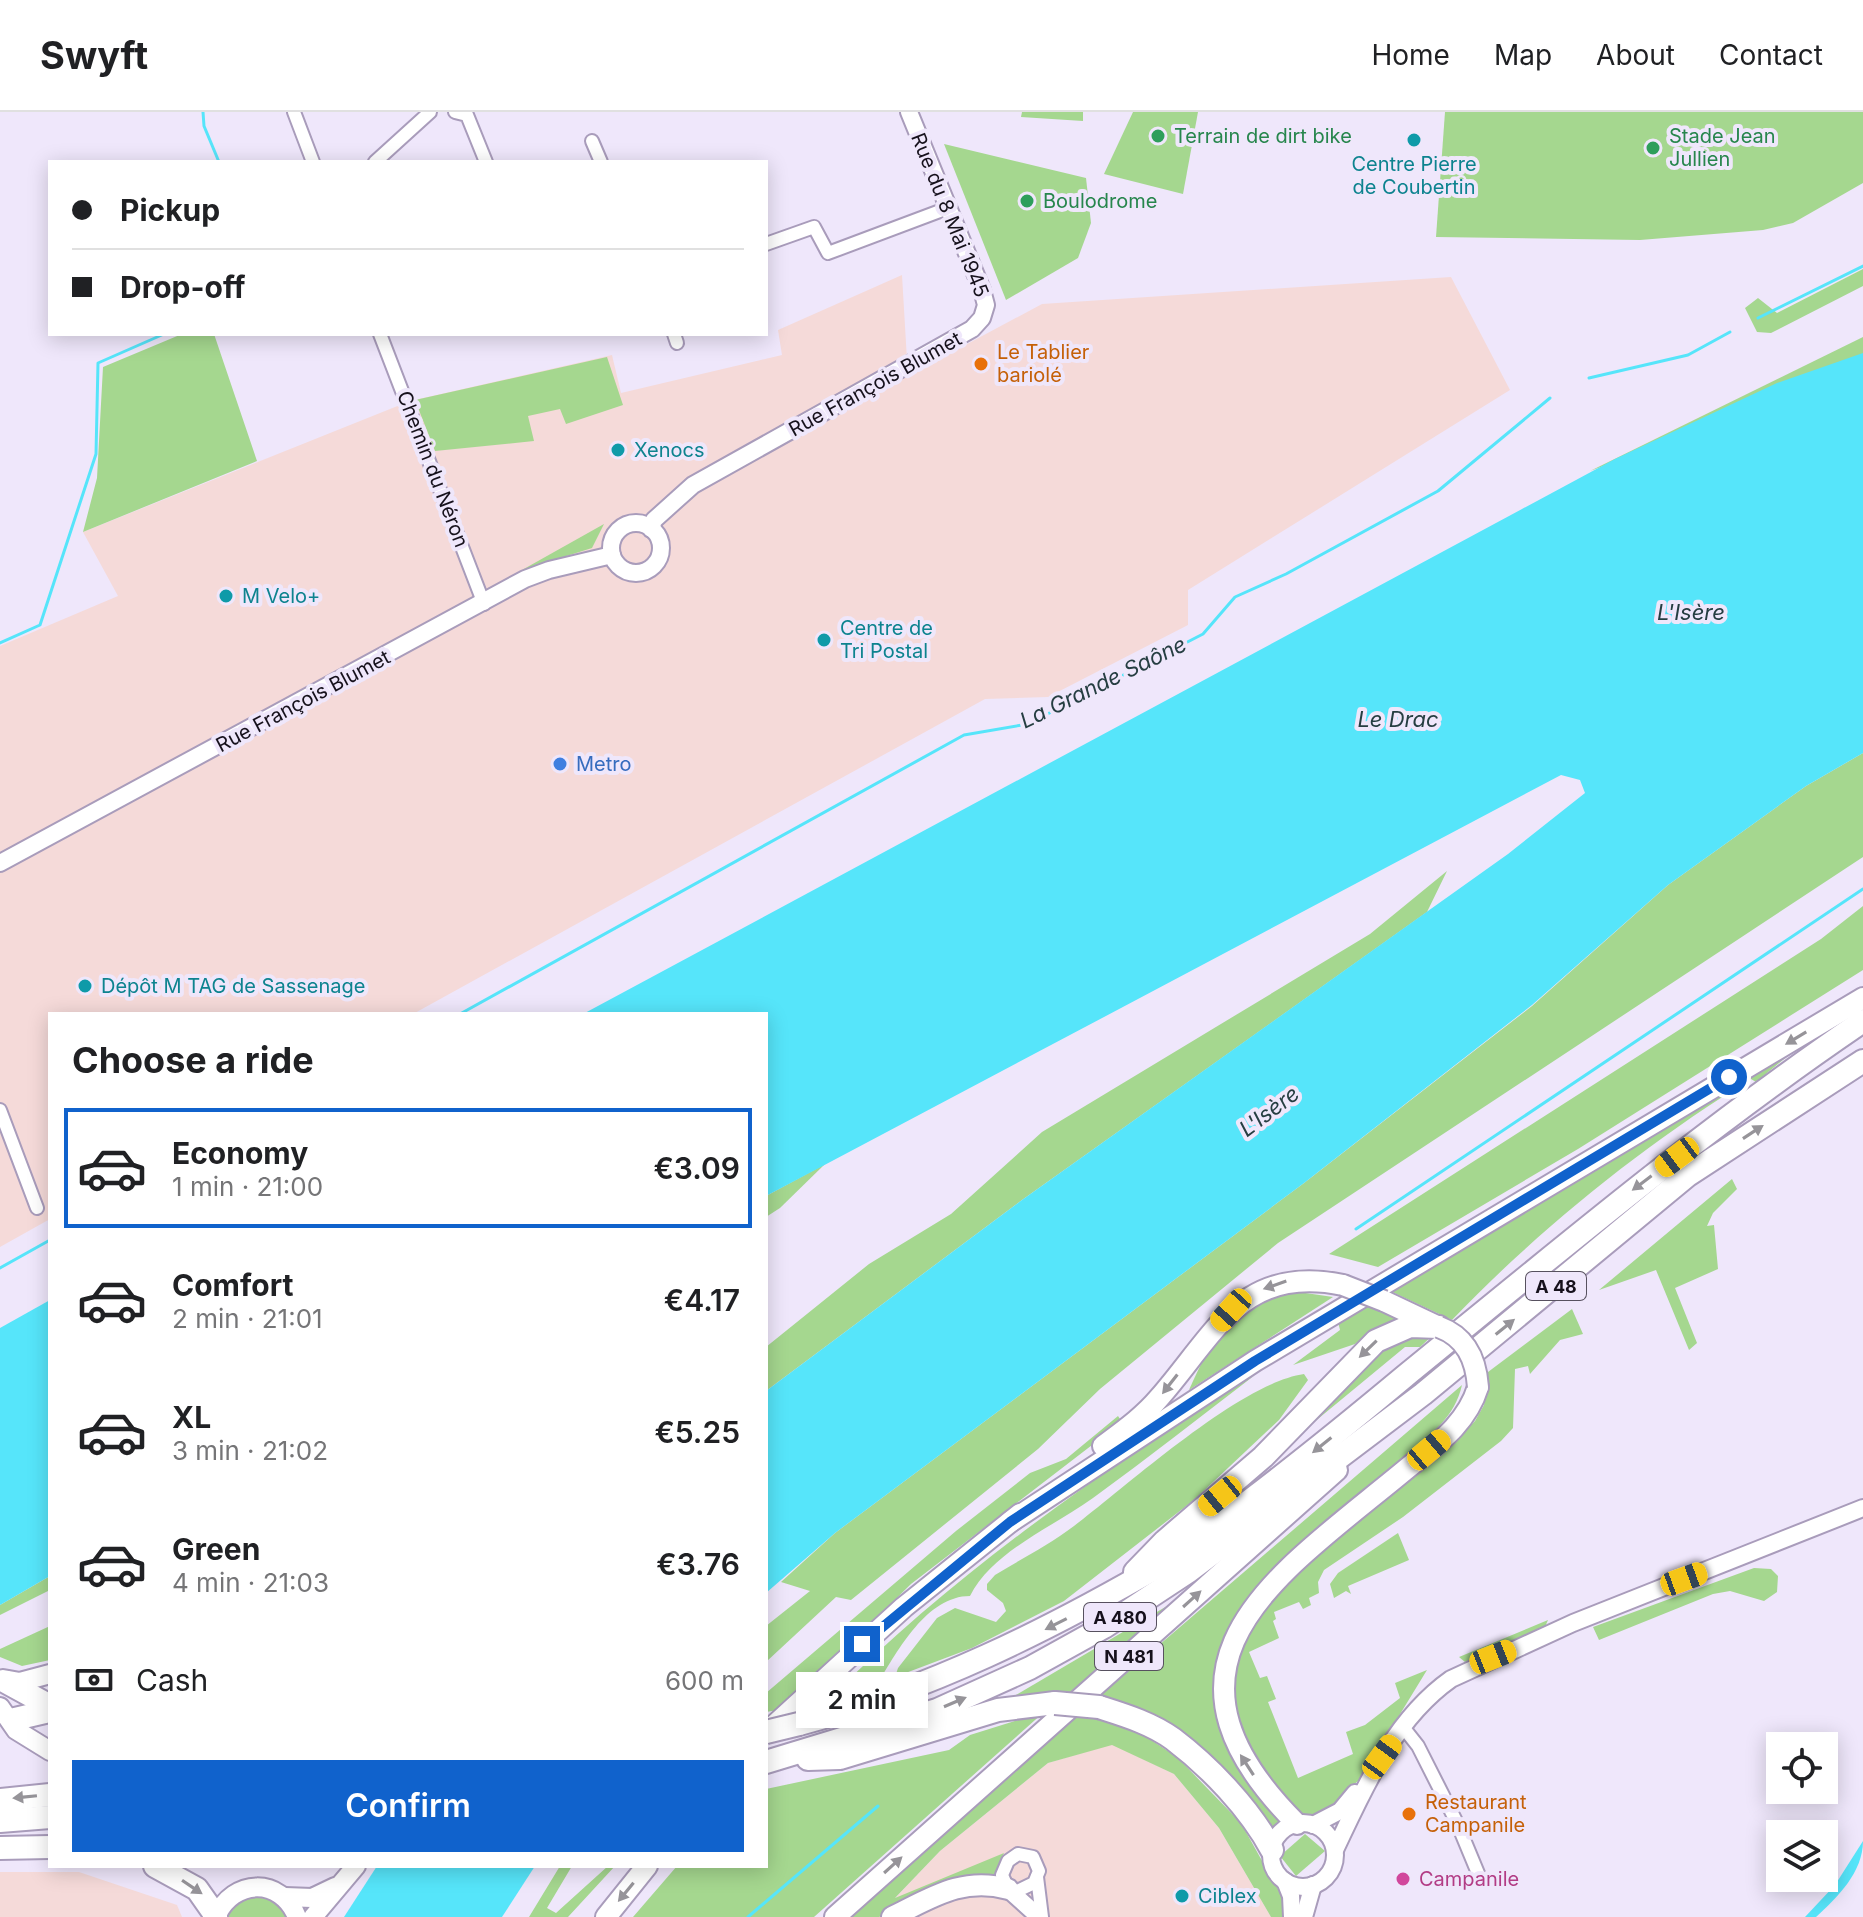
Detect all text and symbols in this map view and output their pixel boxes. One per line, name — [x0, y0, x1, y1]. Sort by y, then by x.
text: Swyft — [40, 32, 148, 78]
text: Home — [1371, 38, 1450, 72]
text: Map — [1494, 38, 1552, 72]
text: About — [1596, 38, 1675, 72]
text: Contact — [1719, 38, 1823, 72]
place label: Terrain de dirt bike — [1174, 124, 1352, 148]
place label: Stade Jean Jullien — [1669, 124, 1776, 171]
marker: Terrain de dirt bike — [1149, 127, 1167, 145]
street label: Rue du 8 Mai 1945 — [906, 129, 994, 301]
marker: Centre Pierre de Coubertin — [1405, 131, 1423, 149]
marker: Stade Jean Jullien — [1644, 139, 1662, 157]
place label: Centre Pierre de Coubertin — [1351, 152, 1477, 199]
place label: Boulodrome — [1043, 189, 1157, 213]
text: Pickup — [120, 192, 220, 228]
marker: Boulodrome — [1018, 192, 1036, 210]
text: Drop-off — [120, 269, 246, 305]
street label: Rue François Blumet — [784, 326, 966, 441]
place label: Le Tablier bariolé — [997, 340, 1090, 387]
marker: Le Tablier bariolé — [972, 355, 990, 373]
street label: Chemin du Néron — [392, 388, 474, 550]
place label: Xenocs — [634, 438, 705, 462]
marker: Xenocs — [609, 441, 627, 459]
place label: M Velo+ — [242, 584, 320, 608]
marker: M Velo+ — [217, 587, 235, 605]
water label: L'Isère — [1657, 599, 1725, 625]
place label: Centre de Tri Postal — [840, 616, 933, 663]
water label: La Grande Saône — [1016, 630, 1190, 734]
marker: Centre de Tri Postal — [815, 631, 833, 649]
street label: Rue François Blumet — [212, 645, 395, 757]
water label: Le Drac — [1357, 706, 1439, 732]
place label: Metro — [576, 752, 631, 776]
marker: Metro — [551, 755, 569, 773]
place label: Dépôt M TAG de Sassenage — [101, 974, 365, 998]
marker: Dépôt M TAG de Sassenage — [76, 977, 94, 995]
one-way arrow — [1785, 1030, 1807, 1044]
text: Choose a ride — [72, 1038, 314, 1082]
route start — [1711, 1059, 1747, 1095]
water label: L'Isère — [1234, 1080, 1304, 1142]
one-way arrow — [1743, 1125, 1764, 1140]
icon: car — [76, 1132, 148, 1204]
car — [1651, 1133, 1703, 1181]
text: Economy — [172, 1135, 308, 1171]
text: €3.09 — [653, 1150, 740, 1186]
text: 1 min · 21:00 — [172, 1171, 323, 1202]
one-way arrow — [1632, 1175, 1652, 1191]
icon: car — [76, 1264, 148, 1336]
text: Comfort — [172, 1267, 293, 1303]
road number: A 48 — [1526, 1272, 1586, 1300]
one-way arrow — [1263, 1280, 1287, 1292]
text: €4.17 — [664, 1282, 740, 1318]
car — [1206, 1284, 1256, 1336]
text: 2 min · 21:01 — [172, 1303, 323, 1334]
one-way arrow — [1495, 1320, 1515, 1336]
one-way arrow — [1359, 1339, 1378, 1358]
one-way arrow — [1163, 1374, 1179, 1395]
icon: car — [76, 1396, 148, 1468]
text: XL — [172, 1399, 211, 1435]
text: €5.25 — [654, 1414, 740, 1450]
car — [1403, 1425, 1455, 1475]
text: 3 min · 21:02 — [172, 1435, 328, 1466]
one-way arrow — [1311, 1436, 1332, 1453]
car — [1194, 1472, 1246, 1520]
icon: car — [76, 1528, 148, 1600]
text: Green — [172, 1531, 260, 1567]
text: €3.76 — [656, 1546, 740, 1582]
car — [1657, 1560, 1711, 1598]
text: 4 min · 21:03 — [172, 1567, 329, 1598]
one-way arrow — [1183, 1591, 1202, 1609]
road number: A 480 — [1084, 1603, 1156, 1631]
one-way arrow — [1044, 1617, 1067, 1631]
route end — [844, 1626, 880, 1662]
car — [1466, 1637, 1520, 1677]
road number: N 481 — [1095, 1642, 1163, 1670]
icon: cash — [72, 1658, 116, 1702]
text: Cash — [136, 1662, 208, 1698]
text: 600 m — [665, 1665, 744, 1696]
callout: 2 min — [796, 1672, 928, 1728]
text: 2 min — [828, 1684, 896, 1715]
one-way arrow — [944, 1695, 967, 1709]
car — [1358, 1731, 1406, 1783]
map controls — [1766, 1732, 1838, 1892]
button: locate — [1766, 1732, 1838, 1804]
one-way arrow — [1239, 1754, 1254, 1775]
button: Confirm — [72, 1760, 744, 1852]
place label: Restaurant Campanile — [1425, 1790, 1527, 1837]
one-way arrow — [12, 1791, 37, 1804]
marker: Restaurant Campanile — [1400, 1805, 1418, 1823]
button: layers — [1766, 1820, 1838, 1892]
one-way arrow — [884, 1857, 903, 1875]
place label: Campanile — [1419, 1867, 1519, 1891]
marker: Campanile — [1394, 1870, 1412, 1888]
one-way arrow — [182, 1879, 203, 1894]
one-way arrow — [618, 1881, 635, 1901]
place label: Ciblex — [1198, 1884, 1257, 1908]
marker: Ciblex — [1173, 1887, 1191, 1905]

